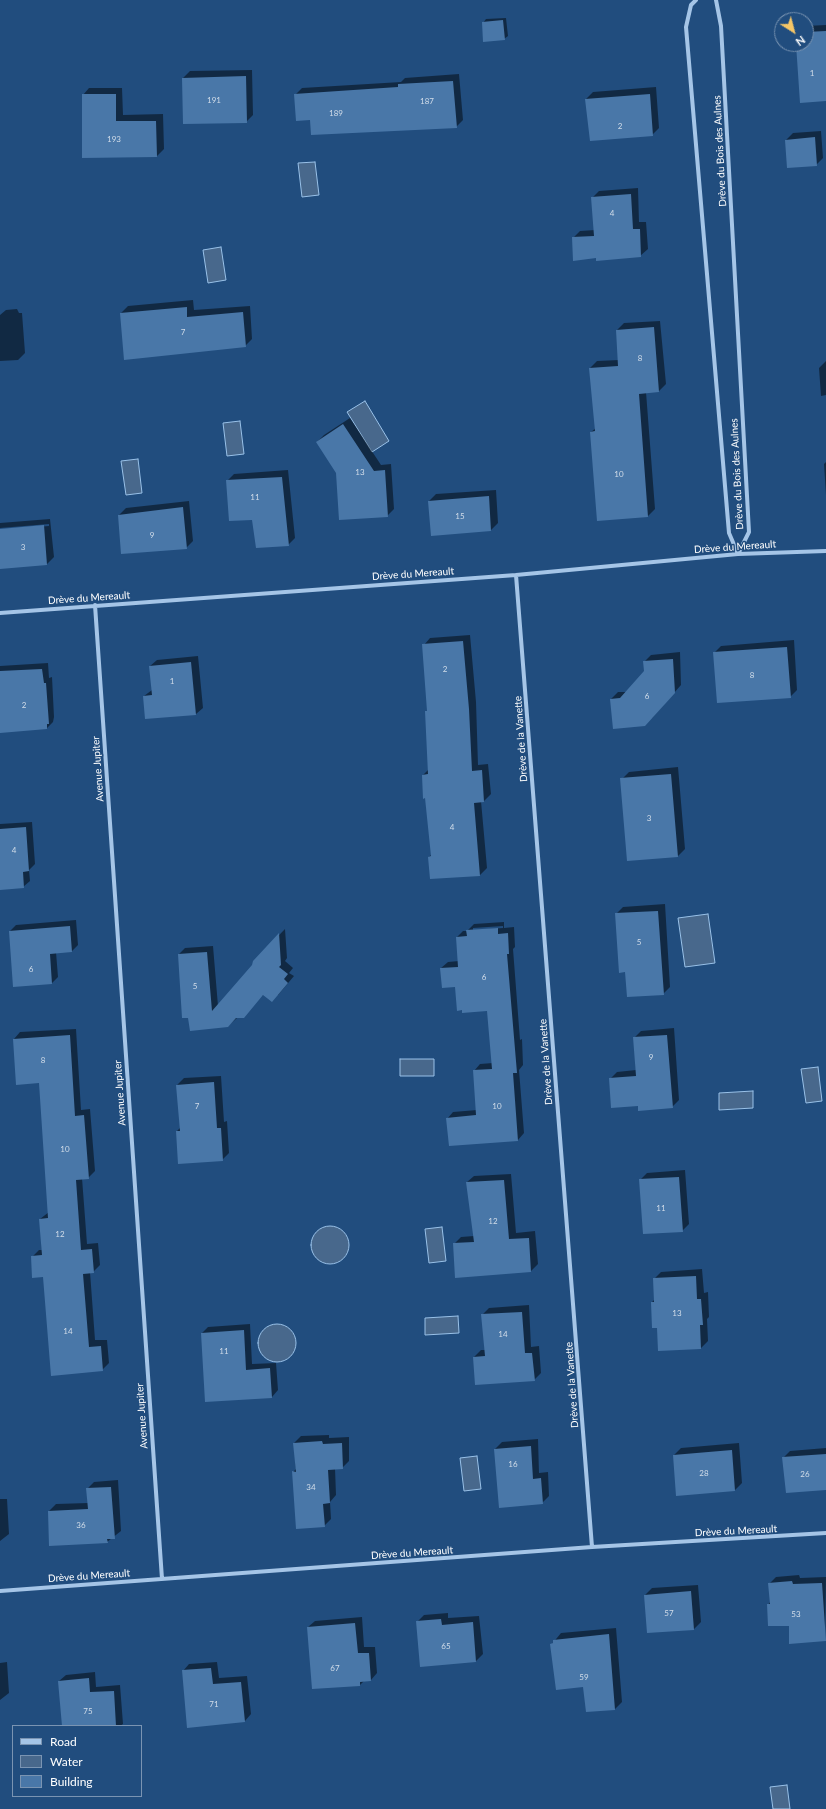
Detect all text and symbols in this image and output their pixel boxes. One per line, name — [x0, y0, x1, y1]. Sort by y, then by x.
north arrow — [774, 12, 814, 52]
text: N — [794, 34, 808, 49]
house number: 1 — [810, 68, 814, 78]
house number: 191 — [207, 95, 221, 105]
street label: Drève du Bois des Aulnes — [711, 95, 729, 207]
house number: 187 — [420, 96, 434, 106]
house number: 189 — [329, 108, 343, 118]
house number: 2 — [618, 121, 622, 131]
house number: 193 — [107, 134, 121, 144]
house number: 4 — [610, 208, 614, 218]
house number: 7 — [181, 327, 185, 337]
house number: 8 — [638, 353, 642, 363]
street label: Drève du Bois des Aulnes — [728, 418, 746, 530]
house number: 13 — [355, 467, 365, 477]
house number: 10 — [614, 469, 624, 479]
house number: 11 — [250, 492, 260, 502]
house number: 15 — [455, 511, 465, 521]
house number: 9 — [150, 530, 154, 540]
street label: Drève du Mereault — [694, 538, 776, 556]
house number: 3 — [21, 542, 25, 552]
street label: Drève du Mereault — [372, 565, 454, 583]
street label: Drève du Mereault — [48, 589, 130, 607]
house number: 2 — [443, 664, 447, 674]
house number: 8 — [750, 670, 754, 680]
house number: 1 — [170, 676, 174, 686]
house number: 6 — [645, 691, 649, 701]
street label: Drève de la Vanette — [512, 696, 530, 782]
house number: 2 — [22, 700, 26, 710]
street label: Avenue Jupiter — [90, 736, 106, 802]
house number: 3 — [647, 813, 651, 823]
house number: 4 — [450, 822, 454, 832]
house number: 4 — [12, 845, 16, 855]
house number: 5 — [637, 937, 641, 947]
house number: 6 — [29, 964, 33, 974]
house number: 6 — [482, 972, 486, 982]
house number: 5 — [193, 981, 197, 991]
street label: Drève de la Vanette — [537, 1019, 555, 1105]
house number: 9 — [649, 1052, 653, 1062]
house number: 8 — [41, 1055, 45, 1065]
street label: Avenue Jupiter — [112, 1060, 128, 1126]
house number: 7 — [195, 1101, 199, 1111]
house number: 10 — [492, 1101, 502, 1111]
house number: 10 — [60, 1144, 70, 1154]
house number: 11 — [656, 1203, 666, 1213]
house number: 12 — [488, 1216, 498, 1226]
house number: 12 — [55, 1229, 65, 1239]
house number: 13 — [672, 1308, 682, 1318]
house number: 14 — [63, 1326, 73, 1336]
house number: 14 — [498, 1329, 508, 1339]
street label: Drève de la Vanette — [563, 1342, 581, 1428]
house number: 11 — [219, 1346, 229, 1356]
street label: Avenue Jupiter — [134, 1383, 150, 1449]
house number: 16 — [508, 1459, 518, 1469]
house number: 28 — [699, 1468, 709, 1478]
house number: 26 — [800, 1469, 810, 1479]
house number: 34 — [306, 1482, 316, 1492]
house number: 36 — [76, 1520, 86, 1530]
street label: Drève du Mereault — [695, 1523, 777, 1539]
street label: Drève du Mereault — [371, 1544, 453, 1562]
street label: Drève du Mereault — [48, 1567, 130, 1585]
house number: 57 — [664, 1608, 674, 1618]
house number: 53 — [791, 1609, 801, 1619]
house number: 65 — [441, 1641, 451, 1651]
house number: 67 — [330, 1663, 340, 1673]
house number: 59 — [579, 1672, 589, 1682]
house number: 71 — [209, 1699, 219, 1709]
house number: 75 — [83, 1706, 93, 1716]
legend — [12, 1725, 142, 1797]
text: Road — [50, 1734, 77, 1749]
text: Water — [50, 1754, 83, 1769]
text: Building — [50, 1774, 93, 1789]

